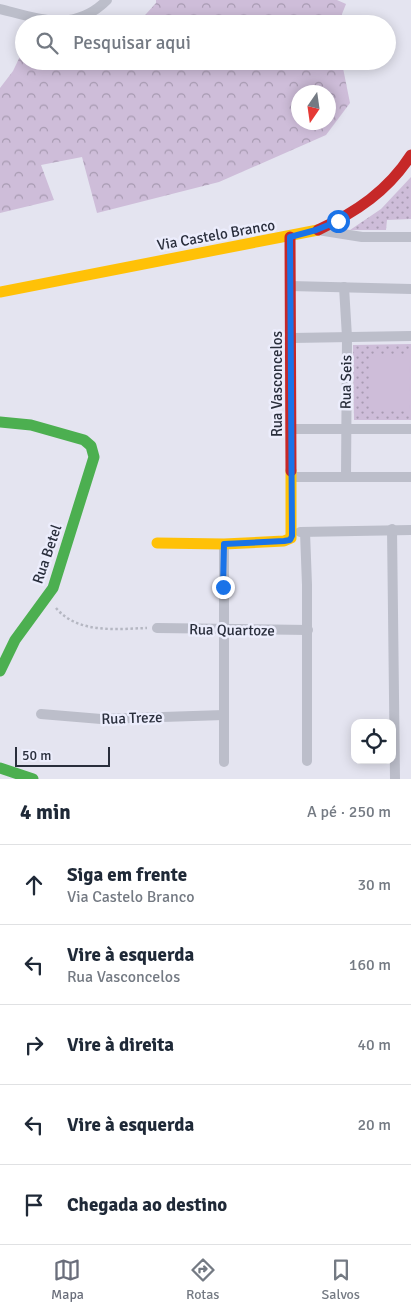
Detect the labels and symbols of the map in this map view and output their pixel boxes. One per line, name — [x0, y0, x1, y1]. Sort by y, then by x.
north arrow — [291, 85, 336, 130]
route start — [327, 210, 350, 233]
street label: Via Castelo Branco — [156, 216, 277, 254]
street label: Rua Vasconcelos — [268, 331, 286, 437]
street label: Rua Seis — [337, 354, 355, 409]
street label: Rua Betel — [28, 522, 66, 586]
route end — [212, 576, 235, 599]
street label: Rua Quartoze — [189, 620, 275, 640]
street label: Rua Treze — [101, 708, 163, 728]
scale bar — [15, 744, 110, 767]

